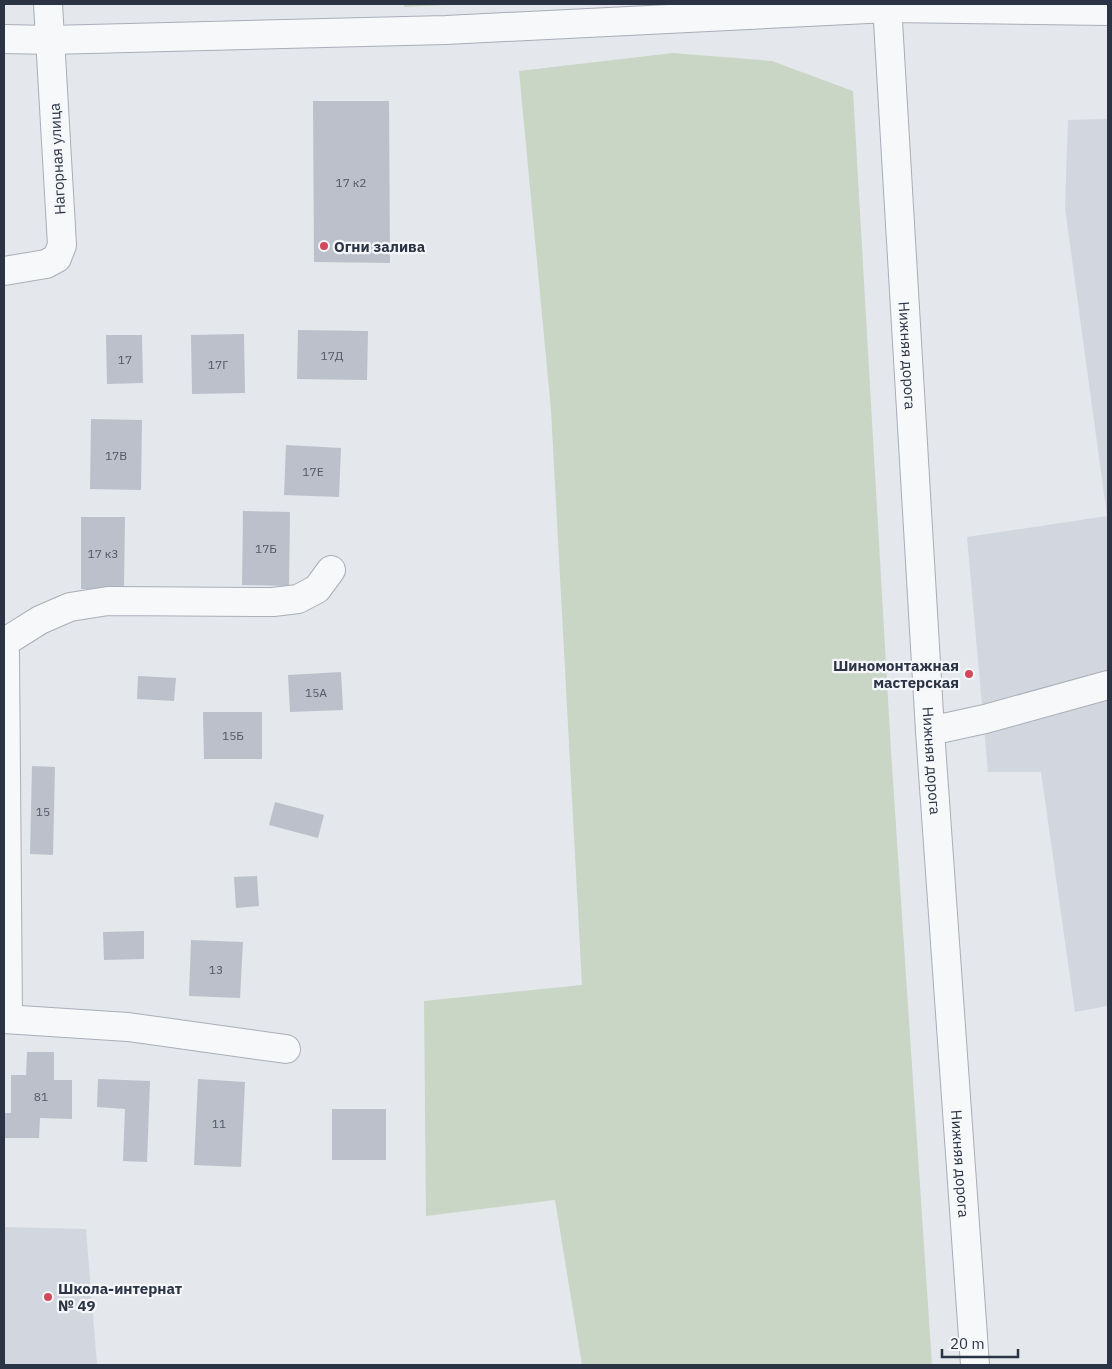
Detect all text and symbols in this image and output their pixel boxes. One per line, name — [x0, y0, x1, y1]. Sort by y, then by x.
street label: Нагорная улица — [45, 103, 69, 215]
house number: 17 к2 — [335, 175, 367, 190]
place label: Огни залива — [334, 237, 426, 256]
marker: Огни залива — [318, 240, 330, 252]
street label: Нижняя дорога — [895, 301, 920, 410]
house number: 17Д — [320, 348, 344, 363]
house number: 17 — [118, 352, 132, 367]
house number: 17Г — [208, 357, 228, 372]
house number: 17В — [105, 448, 127, 463]
house number: 17Е — [302, 464, 324, 479]
house number: 17Б — [255, 541, 277, 556]
house number: 17 к3 — [87, 546, 119, 561]
place label: Шиномонтажная мастерская — [833, 656, 959, 692]
marker: Шиномонтажная мастерская — [963, 668, 975, 680]
house number: 15А — [305, 685, 327, 700]
street label: Нижняя дорога — [919, 706, 945, 815]
house number: 15Б — [222, 728, 244, 743]
house number: 15 — [36, 804, 50, 819]
house number: 13 — [209, 962, 223, 977]
house number: 81 — [34, 1089, 48, 1104]
street label: Нижняя дорога — [947, 1109, 974, 1218]
house number: 11 — [212, 1116, 226, 1131]
place label: Школа-интернат № 49 — [58, 1279, 183, 1315]
marker: Школа-интернат № 49 — [42, 1291, 54, 1303]
scale bar — [942, 1326, 1018, 1358]
text: 20 m — [950, 1334, 985, 1353]

